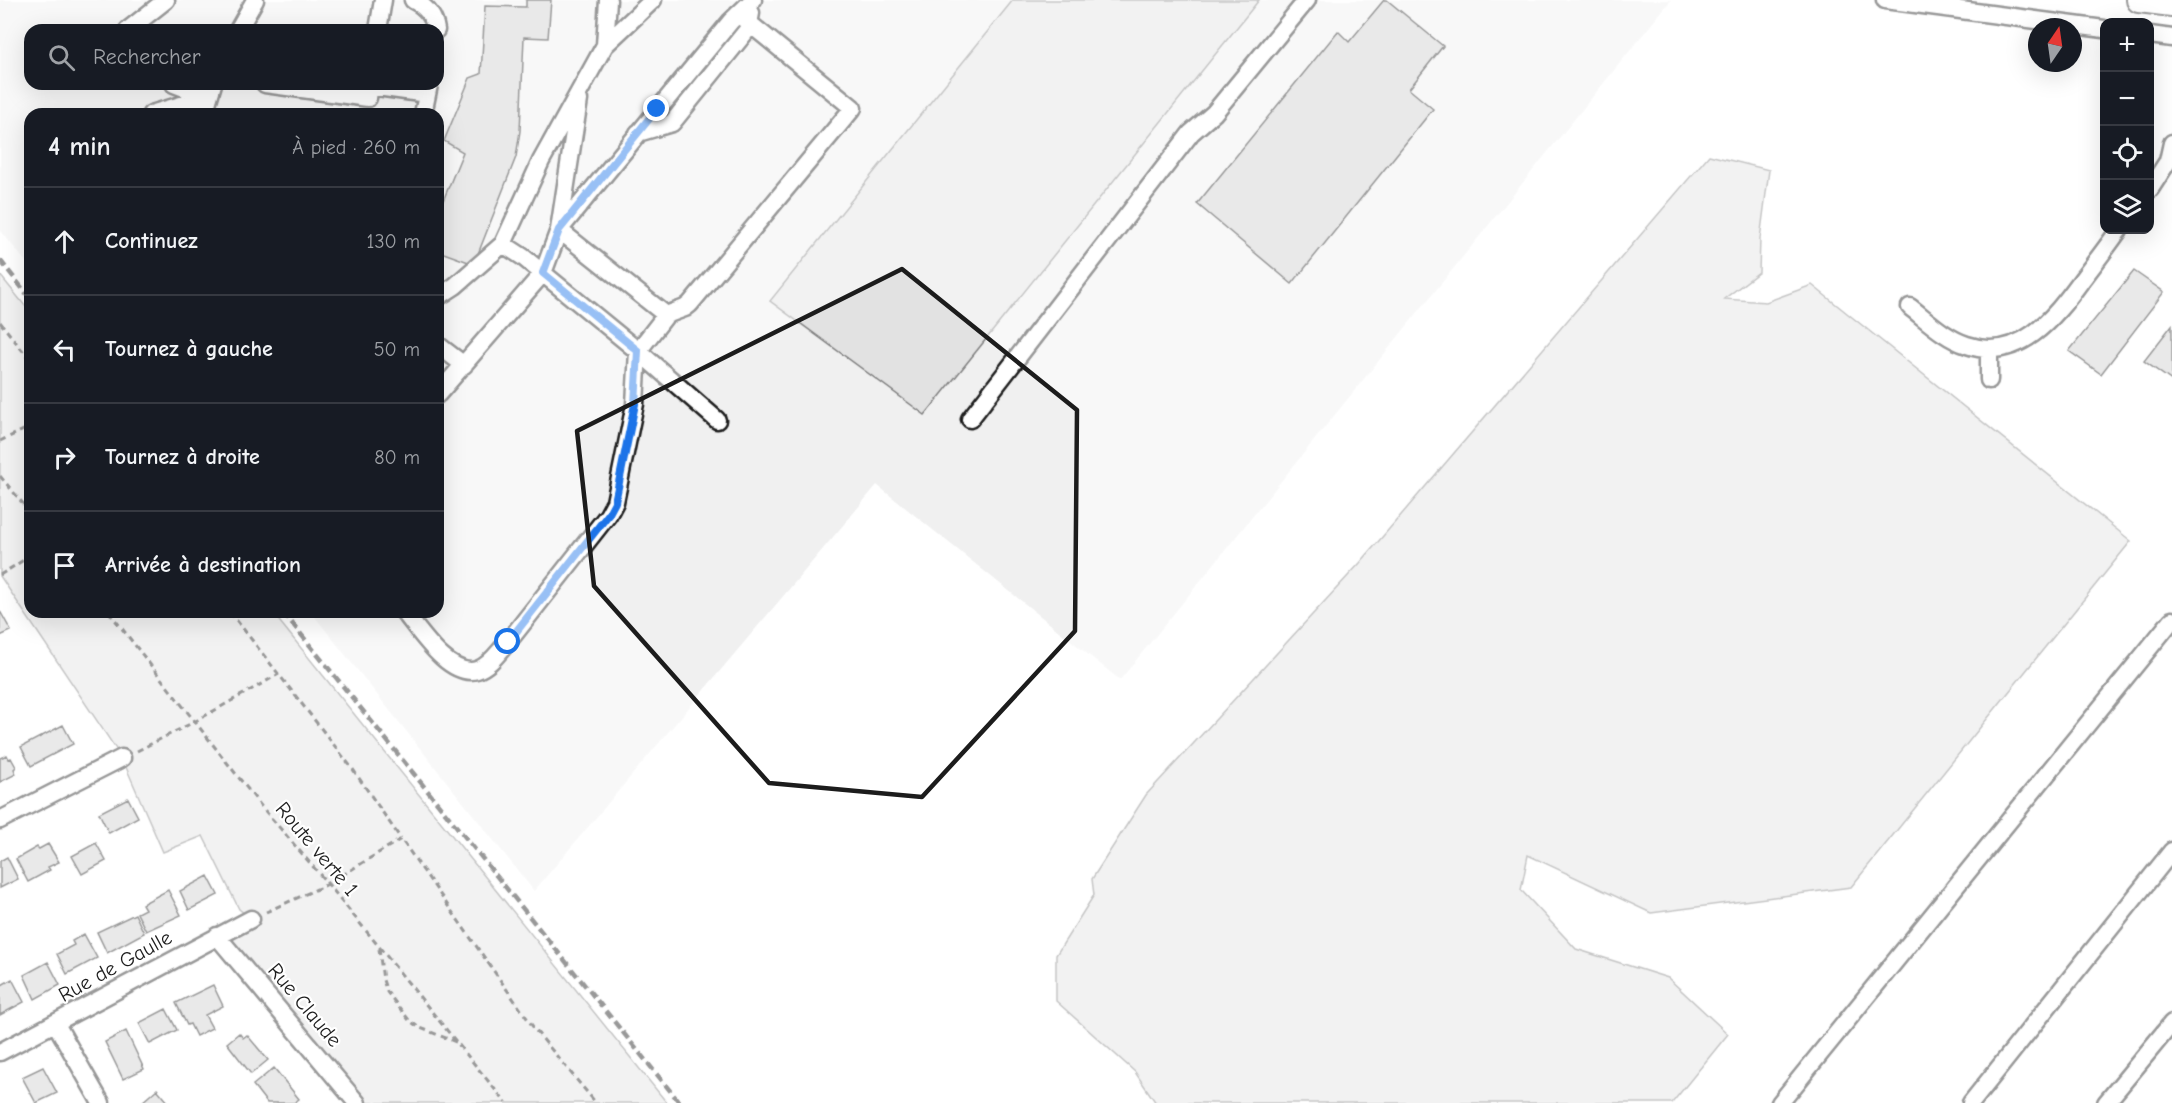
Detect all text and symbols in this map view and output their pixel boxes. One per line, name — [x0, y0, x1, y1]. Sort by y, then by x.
north arrow — [2028, 18, 2082, 72]
map controls — [2100, 18, 2154, 234]
button: + — [2100, 18, 2154, 72]
search box — [24, 24, 444, 90]
icon: search — [45, 41, 78, 74]
text: Rechercher — [93, 44, 201, 70]
button: − — [2100, 72, 2154, 126]
route end — [643, 95, 669, 121]
button: locate — [2100, 126, 2154, 180]
text: 4 min — [48, 132, 111, 162]
text: À pied · 260 m — [292, 136, 420, 159]
button: layers — [2100, 180, 2154, 234]
icon: ahead — [48, 225, 81, 258]
text: Continuez — [105, 228, 198, 254]
text: 130 m — [367, 230, 420, 253]
icon: left — [48, 333, 81, 366]
text: Tournez à gauche — [105, 336, 273, 362]
text: 50 m — [374, 338, 420, 361]
icon: right — [48, 441, 81, 474]
text: Tournez à droite — [105, 444, 260, 470]
text: 80 m — [374, 446, 420, 469]
icon: arrive — [48, 549, 81, 582]
text: Arrivée à destination — [105, 552, 301, 578]
route start — [494, 628, 520, 654]
street label: Route verte 1 — [271, 797, 363, 901]
street label: Rue de Gaulle — [54, 925, 176, 1007]
street label: Rue Claude — [263, 958, 347, 1052]

